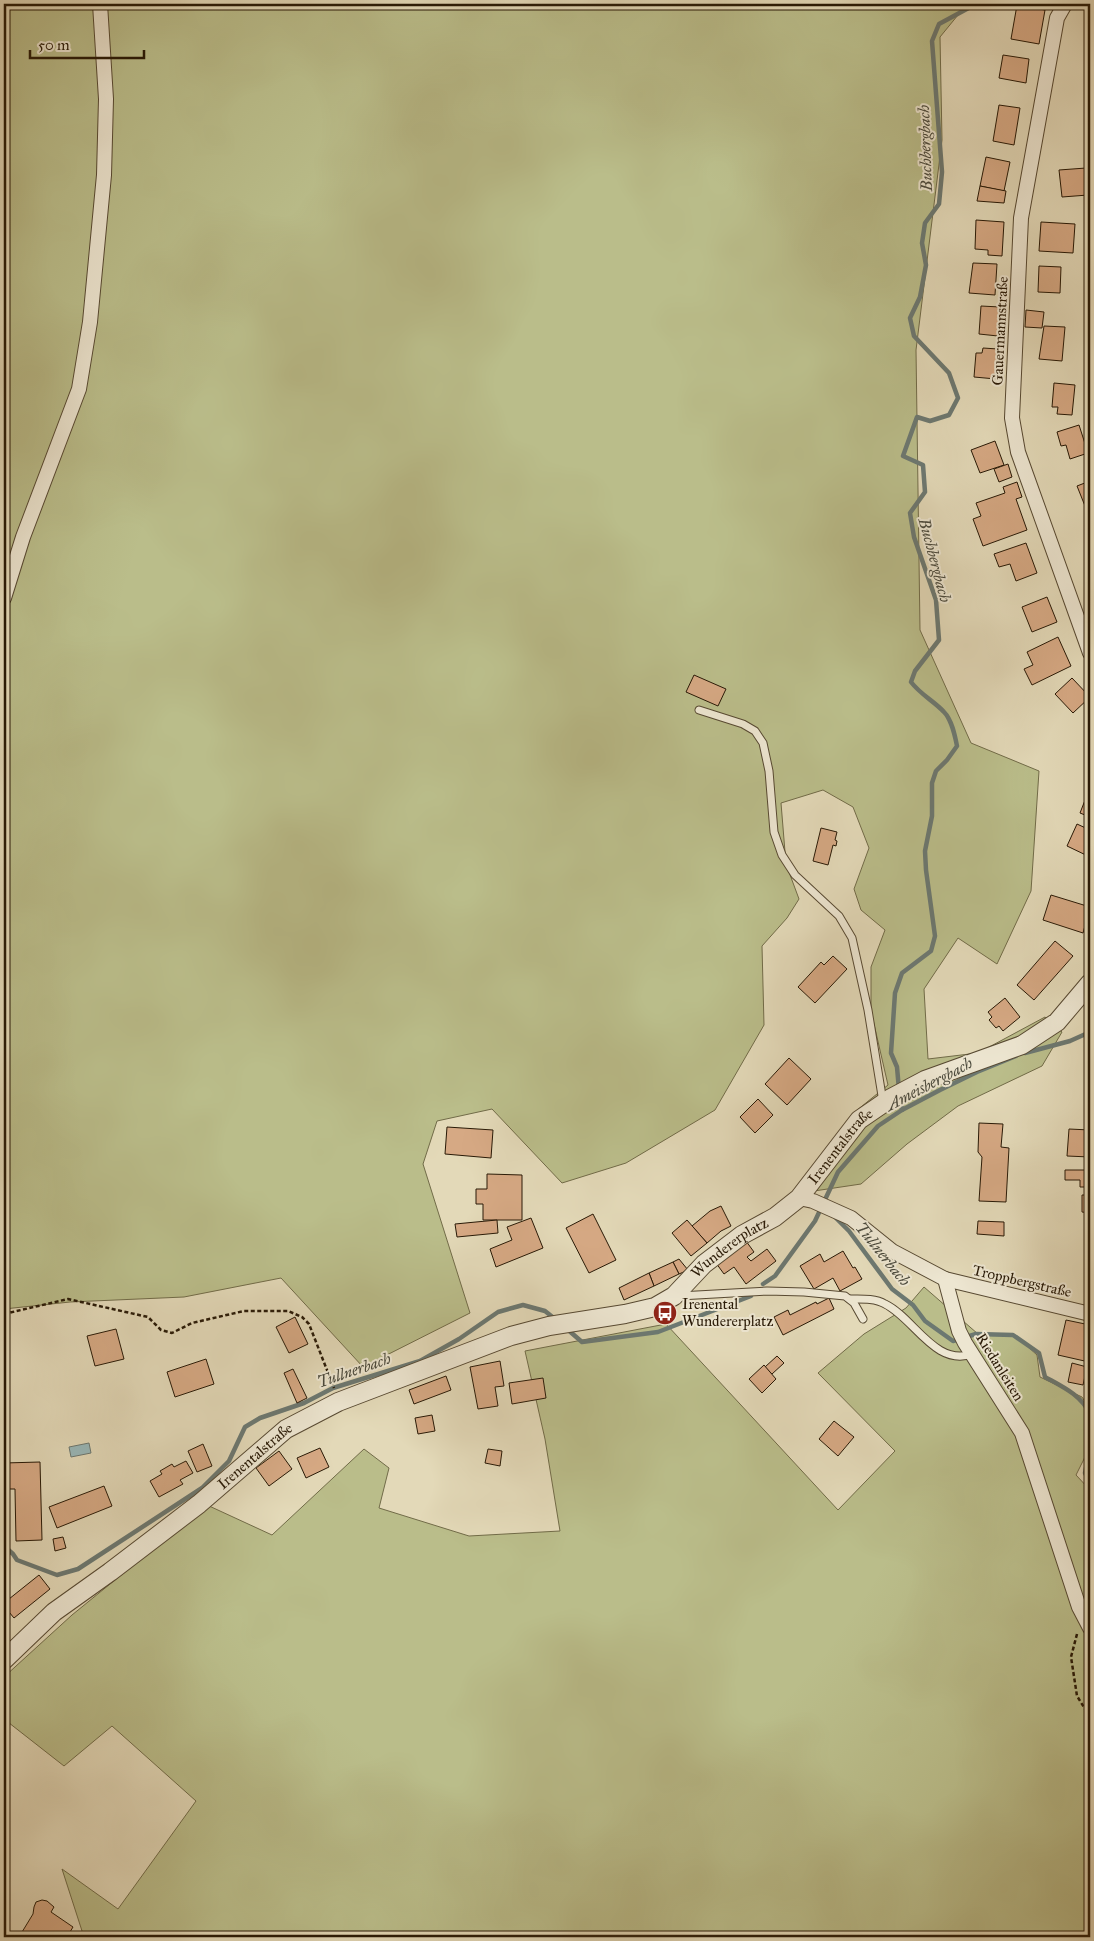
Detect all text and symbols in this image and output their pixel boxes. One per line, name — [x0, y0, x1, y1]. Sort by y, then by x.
scale bar — [30, 28, 144, 60]
text: 50 m — [38, 36, 70, 54]
water label: Buchbergbach — [914, 104, 936, 193]
street label: Gauermannstraße — [988, 276, 1012, 386]
water label: Buchbergbach — [914, 515, 955, 604]
water label: Ameisbergbach — [881, 1053, 976, 1116]
street label: Irenentalstraße — [804, 1104, 876, 1188]
street label: Wundererplatz — [687, 1214, 771, 1281]
water label: Tullnerbach — [852, 1218, 915, 1290]
street label: Troppbergstraße — [971, 1261, 1073, 1301]
place label: Irenental Wundererplatz — [682, 1295, 773, 1330]
bus stop icon: Irenental Wundererplatz — [652, 1300, 678, 1326]
street label: Riedanleiten — [972, 1330, 1028, 1404]
water label: Tullnerbach — [315, 1349, 393, 1391]
street label: Irenentalstraße — [214, 1418, 295, 1493]

